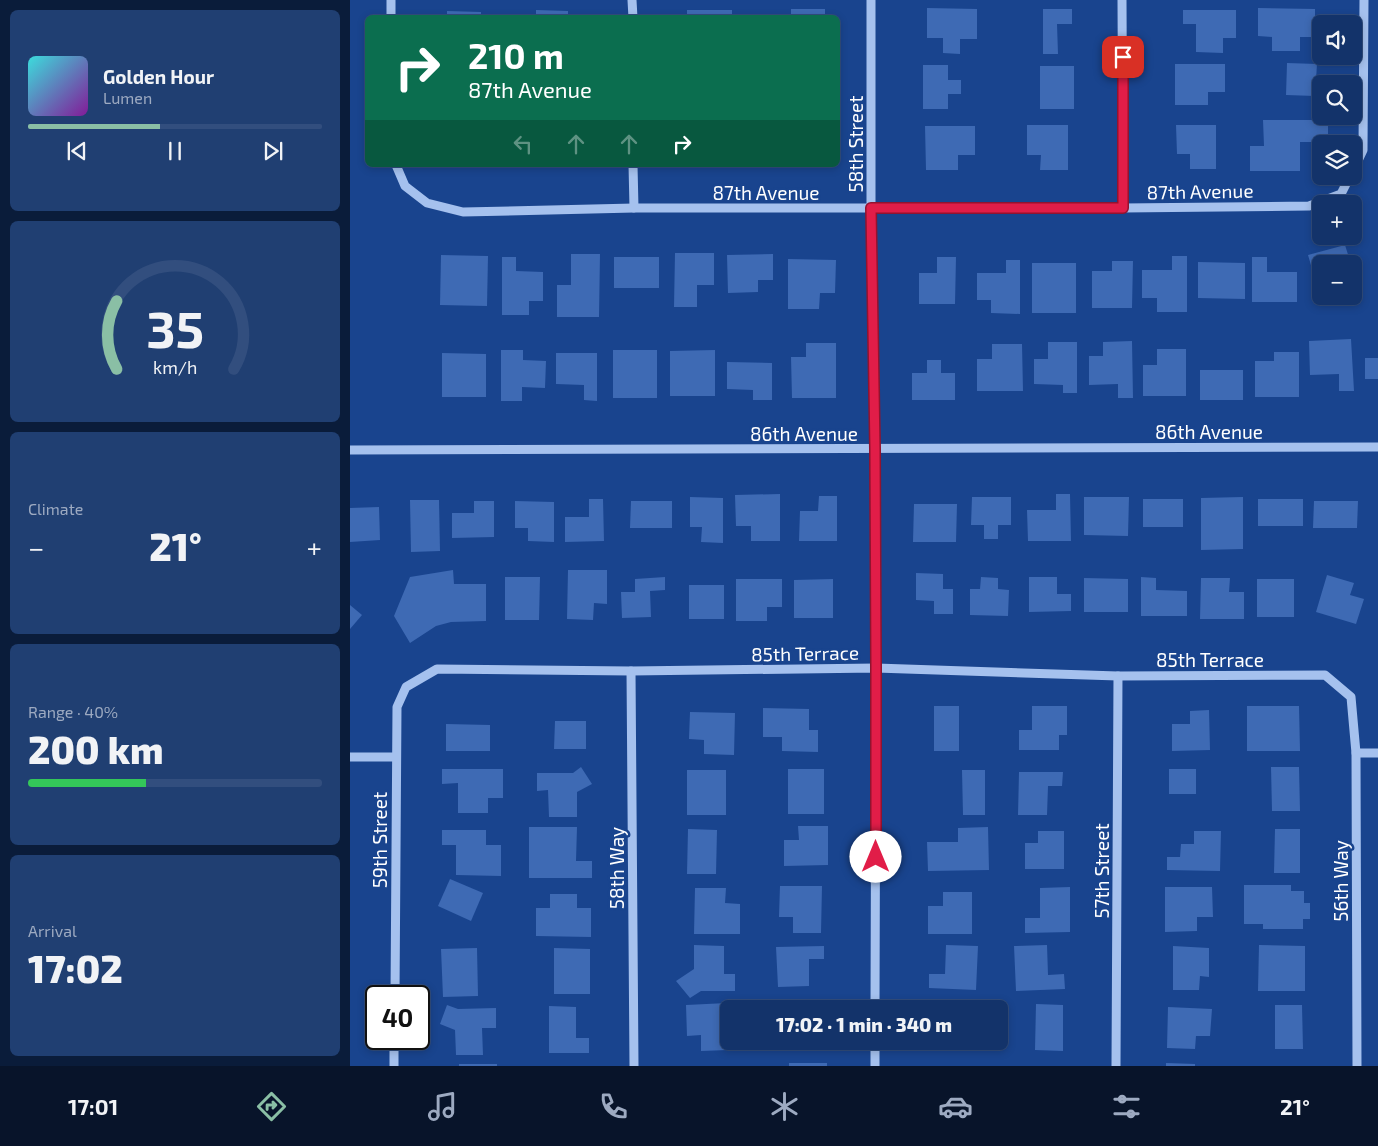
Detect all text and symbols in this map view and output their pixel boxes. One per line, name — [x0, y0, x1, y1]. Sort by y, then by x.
map controls — [1312, 15, 1362, 305]
button: sound — [1312, 15, 1362, 65]
text: 210 m — [468, 34, 564, 76]
icon: right — [385, 35, 450, 100]
pin — [1102, 36, 1144, 78]
icon: arrive — [1109, 43, 1137, 71]
text: Golden Hour — [103, 65, 214, 88]
button: search — [1312, 75, 1362, 125]
text: 87th Avenue — [468, 76, 592, 102]
text: Lumen — [103, 88, 152, 107]
street label: 58th Street — [844, 95, 867, 193]
icon: left — [509, 130, 537, 158]
icon: ahead — [562, 130, 590, 158]
icon: ahead — [615, 130, 643, 158]
icon: right — [668, 130, 696, 158]
button: layers — [1312, 135, 1362, 185]
icon: previous — [63, 137, 91, 165]
icon: pause — [161, 137, 189, 165]
icon: next — [259, 137, 287, 165]
street label: 87th Avenue — [1146, 179, 1254, 203]
street label: 87th Avenue — [713, 181, 820, 204]
button: + — [1312, 195, 1362, 245]
button: − — [1312, 255, 1362, 305]
text: 35 — [146, 296, 204, 358]
text: km/h — [153, 356, 197, 378]
street label: 86th Avenue — [1155, 420, 1263, 443]
street label: 86th Avenue — [750, 422, 858, 445]
text: Climate — [28, 499, 83, 518]
text: 21° — [149, 523, 202, 569]
text: − — [28, 530, 44, 564]
text: + — [307, 530, 322, 564]
street label: 85th Terrace — [751, 641, 859, 665]
street label: 85th Terrace — [1156, 648, 1264, 671]
text: Range · 40% — [28, 702, 118, 721]
text: 200 km — [28, 726, 163, 772]
street label: 59th Street — [368, 792, 391, 888]
street label: 57th Street — [1090, 823, 1113, 919]
street label: 58th Way — [605, 827, 628, 909]
position arrow — [849, 830, 901, 882]
street label: 56th Way — [1329, 840, 1352, 922]
text: Arrival — [28, 921, 77, 940]
text: 17:02 — [28, 945, 123, 991]
speed limit sign: 40 — [365, 985, 430, 1050]
text: 17:02 · 1 min · 340 m — [776, 1013, 952, 1036]
icon: directions — [254, 1089, 289, 1124]
icon: music — [425, 1089, 460, 1124]
icon: phone — [596, 1089, 631, 1124]
icon: climate — [767, 1089, 802, 1124]
icon: car — [938, 1089, 973, 1124]
icon: filters — [1109, 1089, 1144, 1124]
text: 17:01 — [68, 1093, 118, 1119]
text: 21° — [1280, 1093, 1310, 1119]

